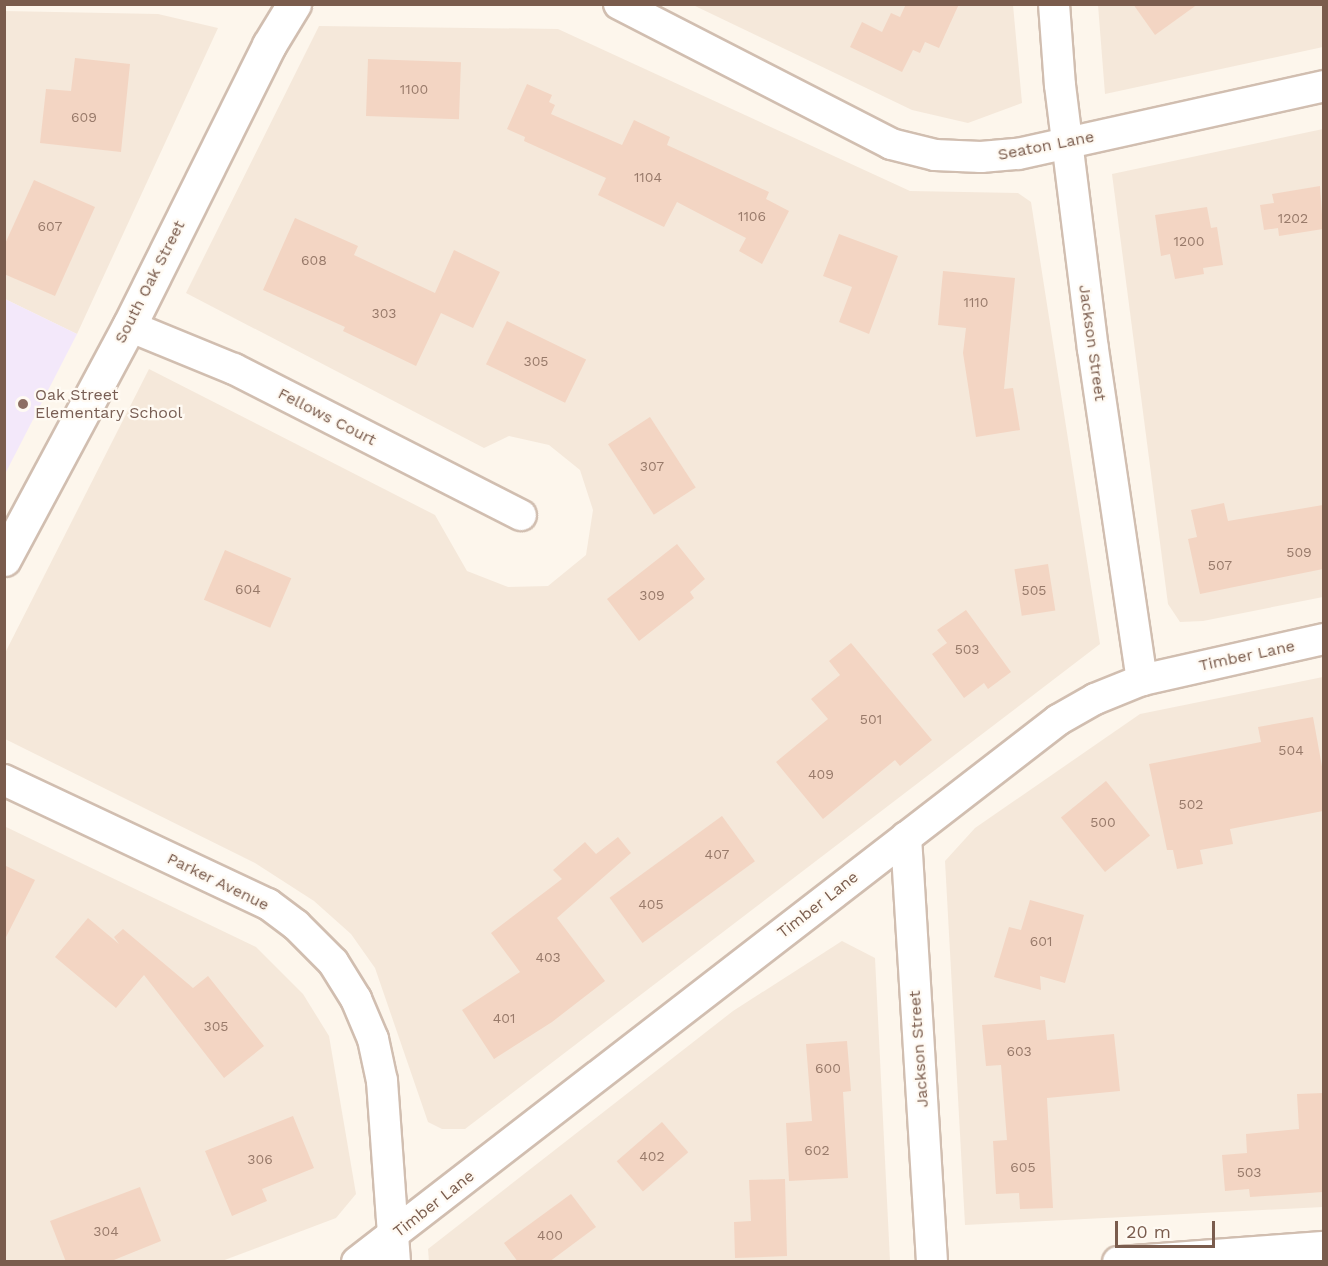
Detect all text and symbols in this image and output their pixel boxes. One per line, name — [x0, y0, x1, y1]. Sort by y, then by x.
house number: 1100 — [400, 81, 428, 97]
house number: 609 — [71, 109, 97, 125]
street label: Seaton Lane — [996, 127, 1096, 165]
house number: 1104 — [634, 169, 662, 185]
house number: 1106 — [738, 208, 766, 224]
house number: 1202 — [1278, 210, 1308, 226]
street label: South Oak Street — [111, 217, 189, 347]
house number: 607 — [38, 218, 62, 234]
house number: 1200 — [1173, 233, 1205, 249]
house number: 608 — [301, 252, 327, 268]
street label: Jackson Street — [1074, 284, 1110, 402]
house number: 1110 — [963, 294, 989, 310]
house number: 303 — [372, 305, 396, 321]
house number: 305 — [523, 353, 549, 369]
street label: Fellows Court — [275, 384, 379, 450]
place label: Oak Street Elementary School — [35, 385, 183, 423]
marker: Oak Street Elementary School — [16, 397, 30, 411]
house number: 307 — [640, 458, 664, 474]
house number: 509 — [1286, 544, 1312, 560]
house number: 507 — [1208, 557, 1232, 573]
house number: 604 — [235, 581, 261, 597]
house number: 505 — [1021, 582, 1047, 598]
house number: 309 — [639, 587, 665, 603]
street label: Timber Lane — [1197, 636, 1297, 676]
house number: 503 — [955, 641, 979, 657]
house number: 501 — [860, 711, 882, 727]
house number: 504 — [1278, 742, 1304, 758]
house number: 409 — [808, 766, 834, 782]
house number: 502 — [1178, 796, 1204, 812]
house number: 500 — [1090, 814, 1116, 830]
house number: 407 — [705, 846, 729, 862]
street label: Parker Avenue — [163, 849, 273, 915]
street label: Timber Lane — [774, 867, 862, 943]
house number: 405 — [638, 896, 664, 912]
house number: 601 — [1030, 933, 1052, 949]
house number: 403 — [535, 949, 561, 965]
street label: Jackson Street — [905, 990, 933, 1108]
house number: 401 — [493, 1010, 515, 1026]
house number: 305 — [203, 1018, 229, 1034]
house number: 603 — [1006, 1043, 1032, 1059]
house number: 600 — [815, 1060, 841, 1076]
house number: 602 — [804, 1142, 830, 1158]
house number: 402 — [639, 1148, 665, 1164]
house number: 306 — [247, 1151, 273, 1167]
house number: 605 — [1010, 1159, 1036, 1175]
house number: 503 — [1237, 1164, 1261, 1180]
street label: Timber Lane — [390, 1166, 478, 1242]
scale bar — [1118, 1209, 1218, 1247]
text: 20 m — [1126, 1221, 1171, 1242]
house number: 304 — [93, 1223, 119, 1239]
house number: 400 — [537, 1227, 563, 1243]

